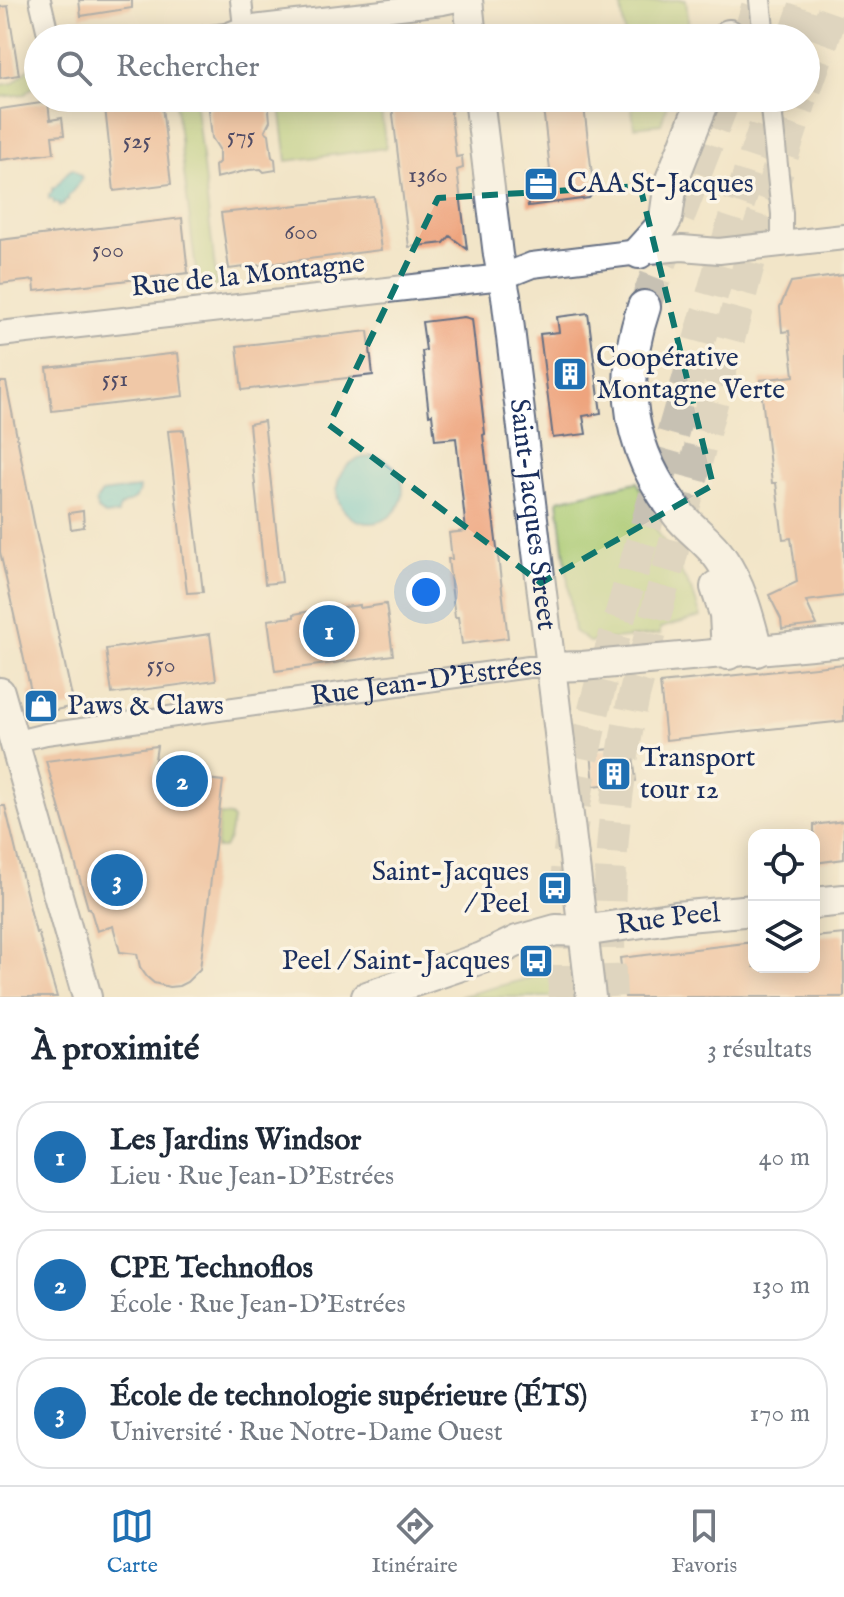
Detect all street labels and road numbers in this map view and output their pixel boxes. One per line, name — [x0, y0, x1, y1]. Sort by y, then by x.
street label: Rue de la Montagne — [129, 246, 367, 306]
street label: Saint-Jacques Street — [501, 397, 564, 633]
street label: Rue Jean-D'Estrées — [308, 649, 542, 714]
street label: Rue Peel — [614, 896, 722, 943]

